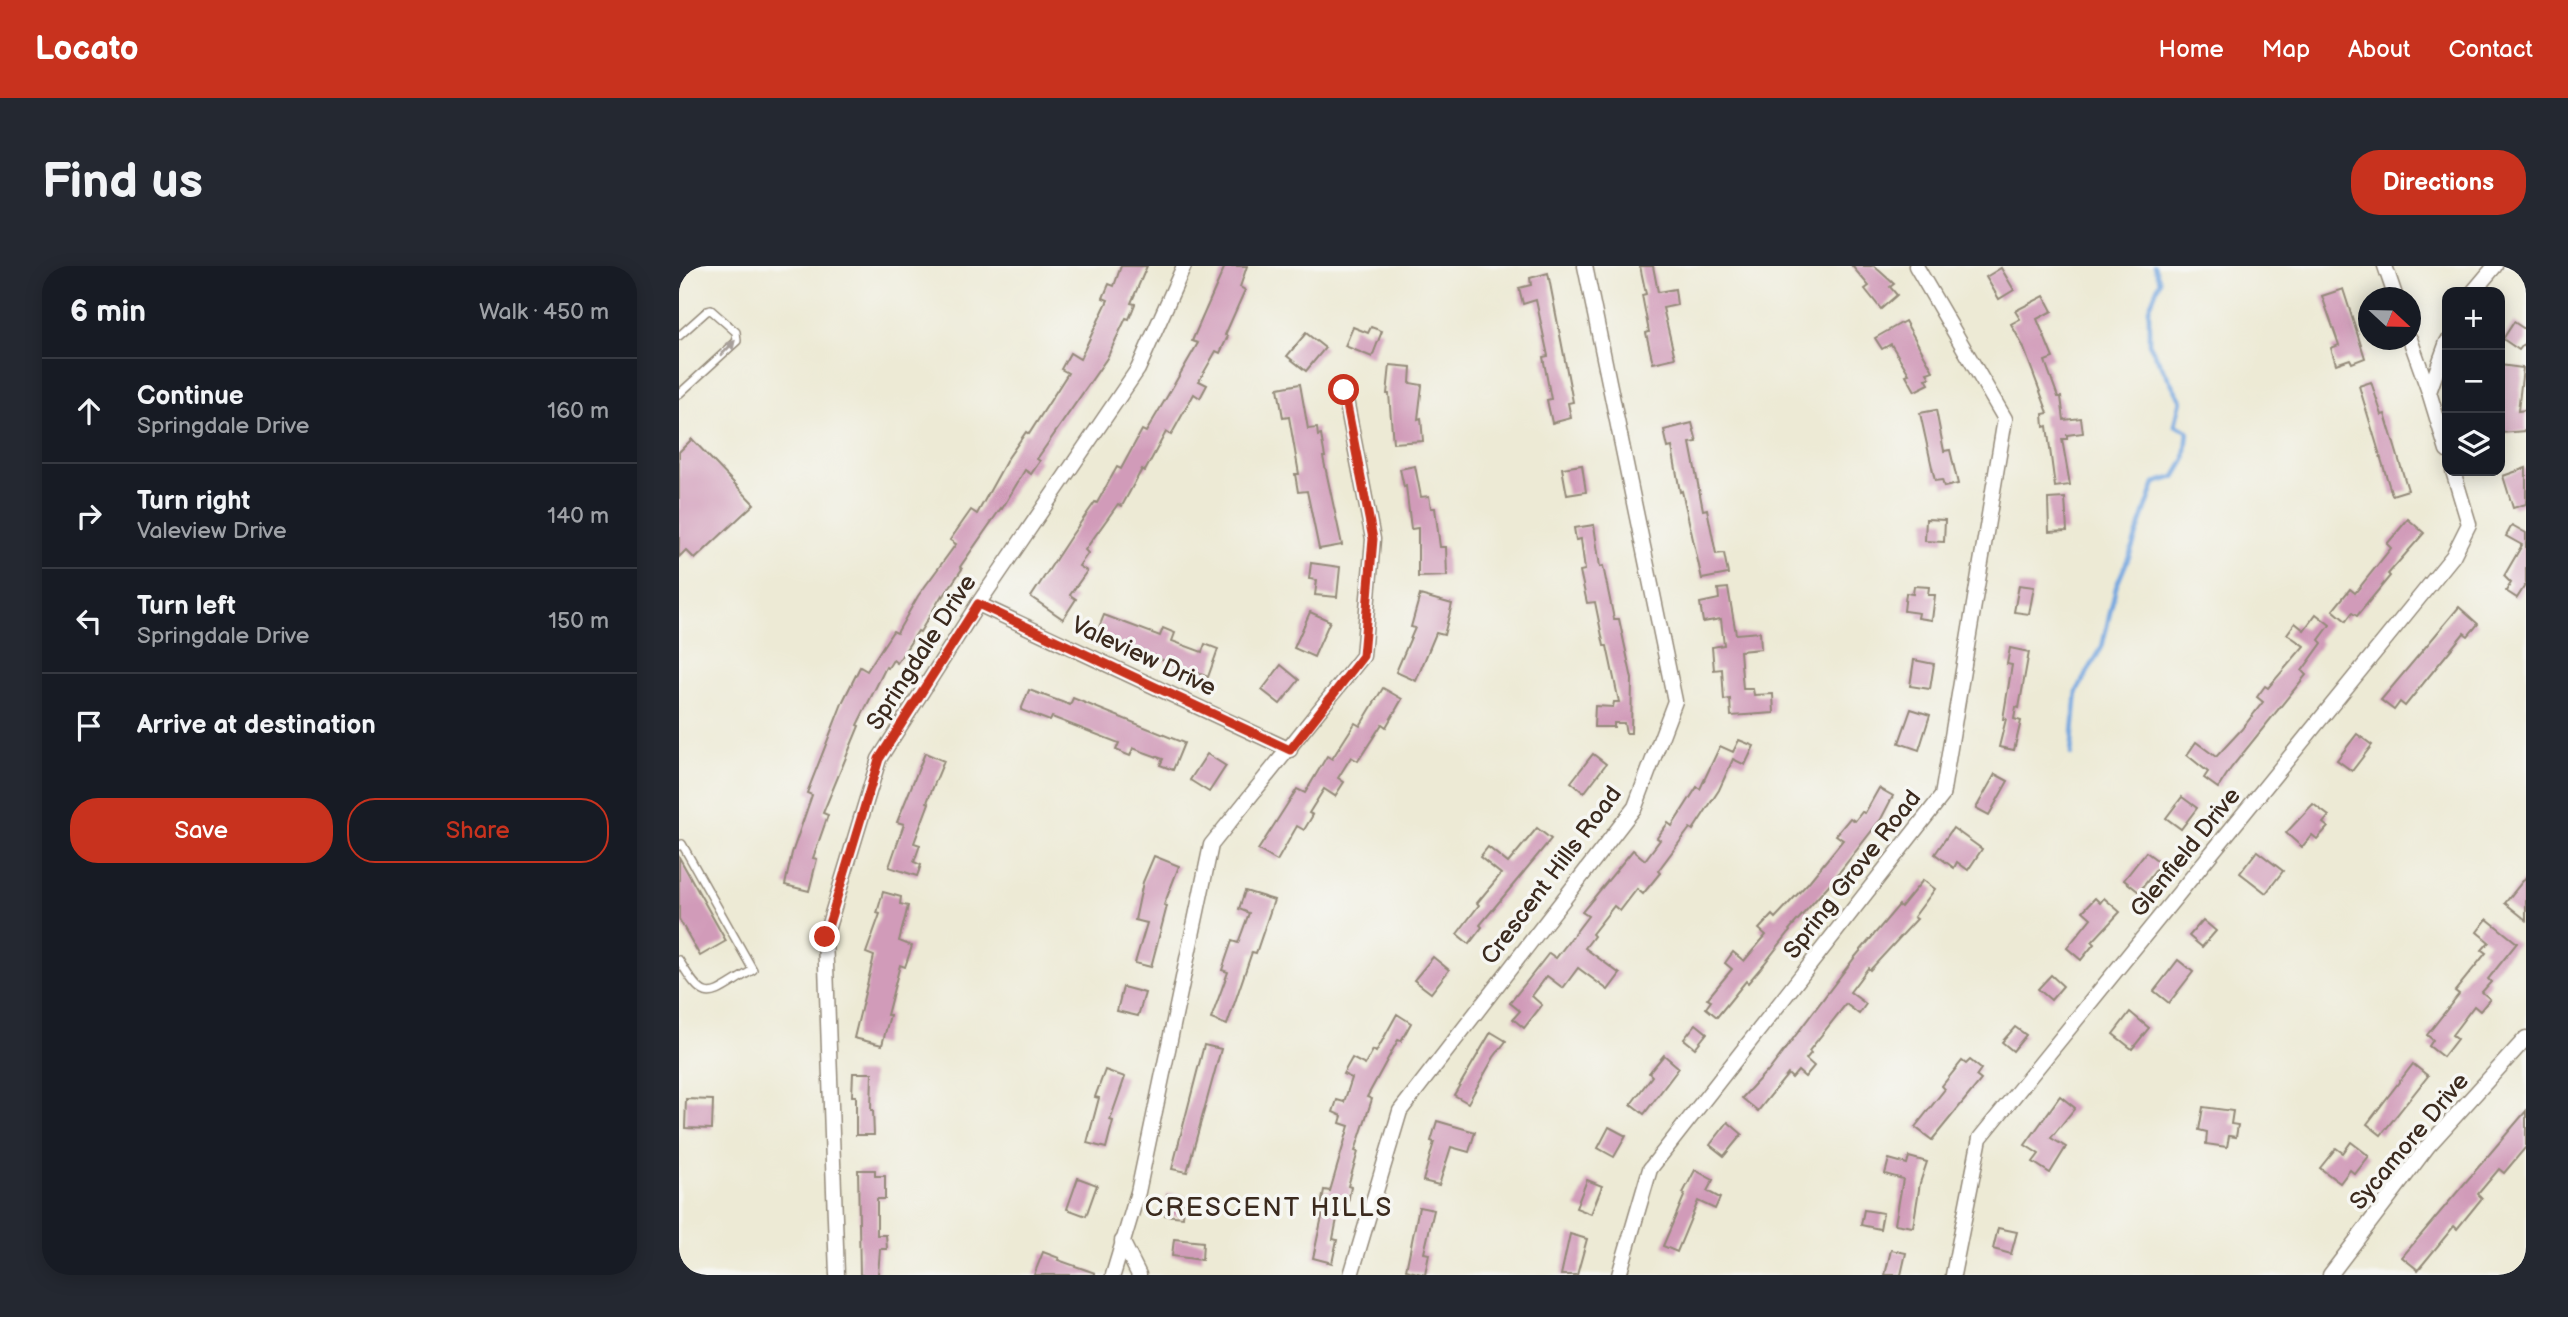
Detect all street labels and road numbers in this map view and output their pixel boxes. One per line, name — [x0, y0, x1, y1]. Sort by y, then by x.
street label: Springdale Drive — [860, 569, 983, 736]
street label: Valeview Drive — [1067, 610, 1221, 703]
street label: Crescent Hills Road — [1475, 780, 1628, 970]
street label: Glenfield Drive — [2124, 782, 2247, 923]
street label: Spring Grove Road — [1777, 784, 1927, 965]
street label: Sycamore Drive — [2344, 1067, 2475, 1216]

